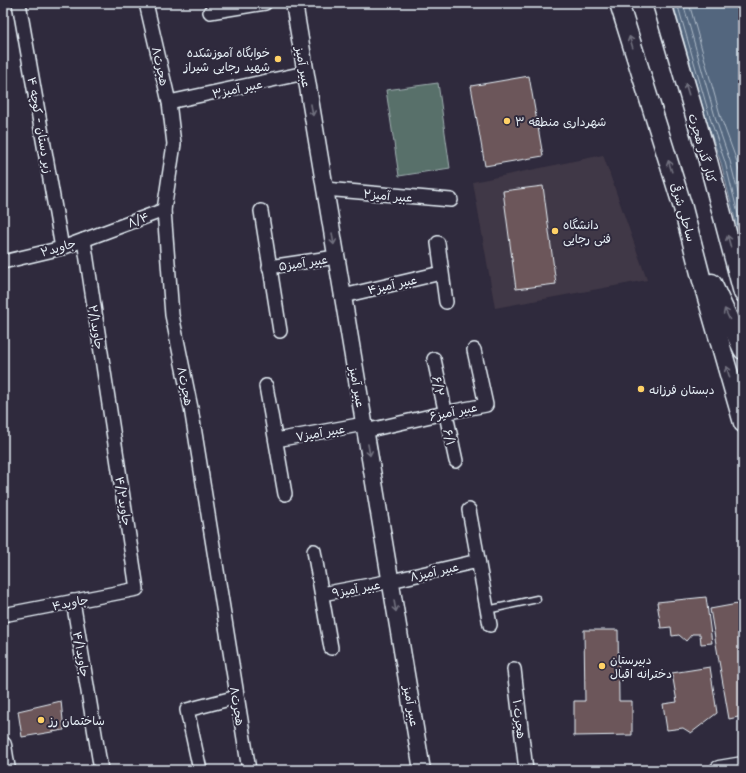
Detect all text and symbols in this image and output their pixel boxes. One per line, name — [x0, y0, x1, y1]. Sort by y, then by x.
one-way arrow — [627, 36, 634, 49]
place label: خوابگاه آموزشکده شهید رجایی شیراز — [183, 43, 270, 75]
street label: عبیر آمیز — [291, 44, 316, 89]
street label: هجرت۸ — [148, 45, 174, 88]
marker: خوابگاه آموزشکده شهید رجایی شیراز — [273, 54, 283, 64]
street label: ۳عبیر آمیز — [210, 74, 264, 102]
street label: زبر دستان - کوچه ۴ — [24, 75, 58, 175]
one-way arrow — [683, 83, 690, 96]
one-way arrow — [308, 104, 316, 117]
street label: کنار گذر هجرت — [685, 111, 721, 185]
place label: شهرداری منطقه ۳ — [515, 112, 606, 130]
marker: شهرداری منطقه ۳ — [502, 116, 512, 126]
one-way arrow — [666, 160, 673, 173]
street label: ساحلی شرقی — [667, 180, 701, 244]
street label: ۲عبیر آمیز — [363, 184, 413, 206]
street label: ۸/۴ — [124, 207, 152, 231]
place label: دانشگاه فنی رجایی — [563, 215, 611, 247]
marker: دانشگاه فنی رجایی — [550, 226, 560, 236]
one-way arrow — [329, 232, 337, 245]
street label: ۲جاوید — [38, 233, 78, 261]
one-way arrow — [725, 235, 732, 248]
street label: ۵عبیر آمیز — [277, 249, 329, 275]
street label: ۴عبیر آمیز — [366, 270, 418, 298]
street label: ۲/۱جاوید — [85, 303, 109, 351]
one-way arrow — [723, 309, 730, 321]
street label: عبیر آمیز — [345, 364, 370, 409]
street label: هجرت۸ — [173, 365, 199, 407]
one-way arrow — [724, 366, 731, 379]
street label: ۶/۲ — [428, 374, 450, 398]
place label: دبستان فرزانه — [649, 380, 714, 398]
marker: دبستان فرزانه — [636, 384, 646, 394]
street label: ۶عبیر آمیز — [427, 397, 479, 425]
street label: ۷عبیر آمیز — [294, 419, 346, 445]
street label: ۶/۱ — [439, 427, 461, 447]
one-way arrow — [365, 443, 373, 456]
street label: ۴/۲جاوید — [111, 475, 137, 527]
street label: ۸عبیر آمیز — [408, 557, 460, 585]
street label: عبیر آمیز۹ — [330, 575, 382, 601]
street label: ۴جاوید — [50, 590, 90, 614]
one-way arrow — [391, 599, 399, 612]
street label: ۴/۱جاوید — [69, 630, 95, 678]
place label: دبیرستان دخترانه اقبال — [610, 650, 672, 682]
marker: دبیرستان دخترانه اقبال — [597, 661, 607, 671]
street label: عبیر آمیز — [399, 683, 424, 728]
street label: هجرت۸ — [226, 685, 250, 727]
street label: هجرت۱۰ — [509, 698, 531, 740]
place label: ساختمان رز — [48, 711, 105, 729]
marker: ساختمان رز — [36, 715, 46, 725]

